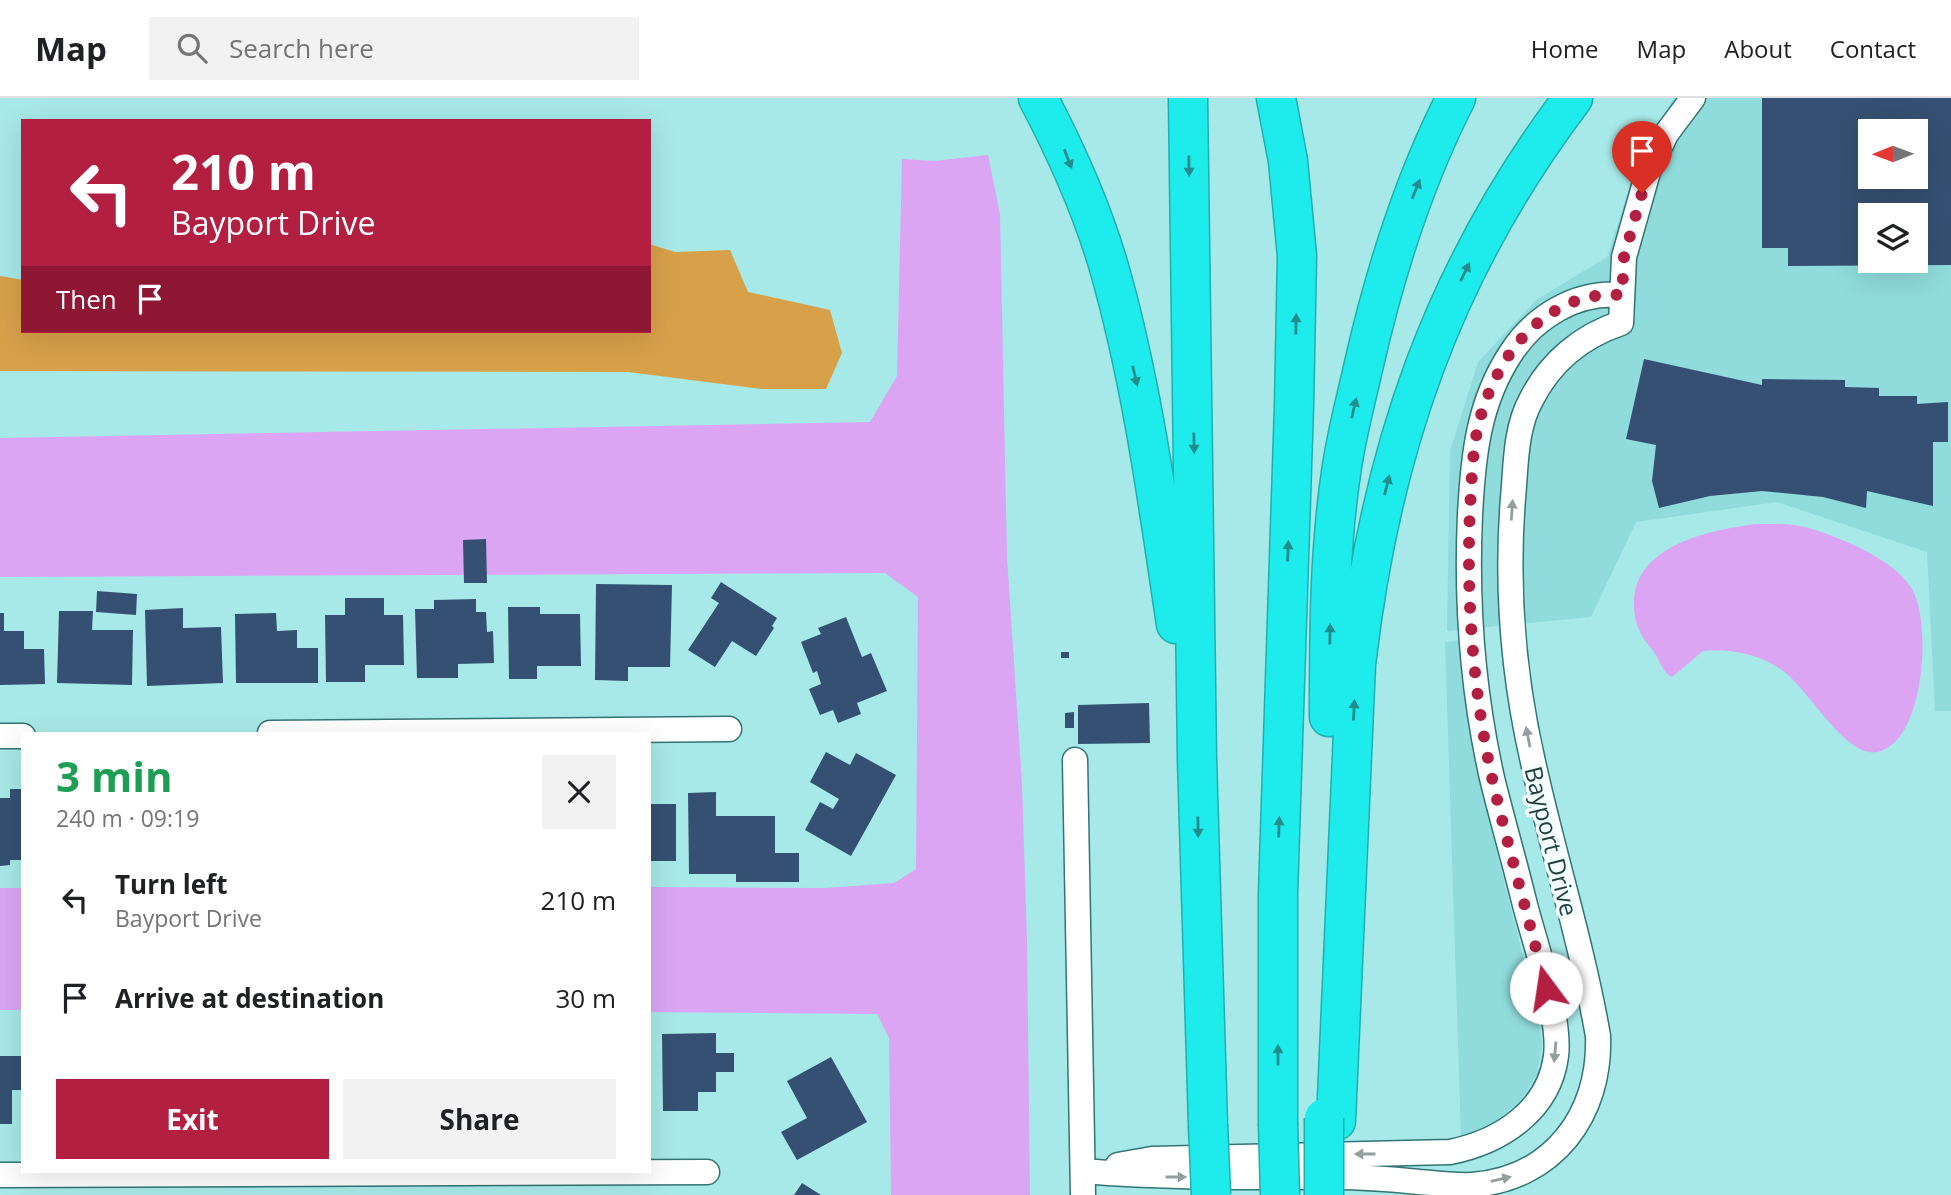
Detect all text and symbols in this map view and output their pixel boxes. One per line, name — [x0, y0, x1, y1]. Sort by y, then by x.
search box — [149, 17, 639, 80]
text: Map — [35, 26, 107, 71]
icon: search — [173, 29, 211, 67]
text: Search here — [229, 30, 374, 66]
text: Home — [1531, 32, 1599, 65]
text: Map — [1637, 32, 1686, 65]
text: About — [1724, 32, 1792, 65]
text: Contact — [1830, 32, 1916, 65]
north arrow — [1858, 119, 1928, 189]
map controls — [1858, 119, 1928, 273]
pin — [1612, 121, 1672, 193]
icon: arrive — [1623, 132, 1661, 170]
text: 210 m — [171, 138, 316, 204]
icon: left — [56, 147, 147, 238]
one-way arrow — [1063, 148, 1074, 169]
one-way arrow — [1183, 155, 1195, 177]
one-way arrow — [1410, 179, 1421, 200]
text: Bayport Drive — [171, 201, 375, 244]
button: layers — [1858, 203, 1928, 273]
one-way arrow — [1459, 262, 1471, 282]
icon: arrive — [131, 280, 169, 318]
text: Then — [56, 281, 117, 317]
one-way arrow — [1290, 313, 1301, 335]
one-way arrow — [1129, 365, 1140, 387]
one-way arrow — [1348, 397, 1359, 419]
one-way arrow — [1188, 432, 1200, 454]
one-way arrow — [1381, 474, 1392, 496]
one-way arrow — [1507, 499, 1518, 521]
one-way arrow — [1283, 540, 1294, 562]
one-way arrow — [1324, 622, 1335, 644]
one-way arrow — [1349, 699, 1360, 721]
one-way arrow — [1522, 725, 1533, 747]
text: 3 min — [56, 747, 173, 804]
button: close — [542, 755, 616, 829]
street label: Bayport Drive — [1517, 763, 1587, 919]
text: 240 m · 09:19 — [56, 802, 199, 834]
one-way arrow — [1193, 816, 1204, 838]
one-way arrow — [1274, 816, 1285, 838]
text: Turn left — [115, 866, 227, 902]
icon: left — [56, 881, 94, 919]
text: 210 m — [541, 882, 616, 918]
text: Bayport Drive — [115, 902, 262, 934]
position arrow — [1509, 951, 1583, 1025]
icon: arrive — [56, 979, 94, 1017]
text: Arrive at destination — [115, 980, 384, 1016]
text: 30 m — [555, 980, 616, 1016]
one-way arrow — [1549, 1041, 1560, 1063]
one-way arrow — [1272, 1044, 1284, 1066]
button: Exit — [56, 1079, 329, 1159]
button: Share — [343, 1079, 616, 1159]
one-way arrow — [1354, 1148, 1376, 1160]
one-way arrow — [1165, 1171, 1187, 1183]
one-way arrow — [1490, 1173, 1512, 1184]

